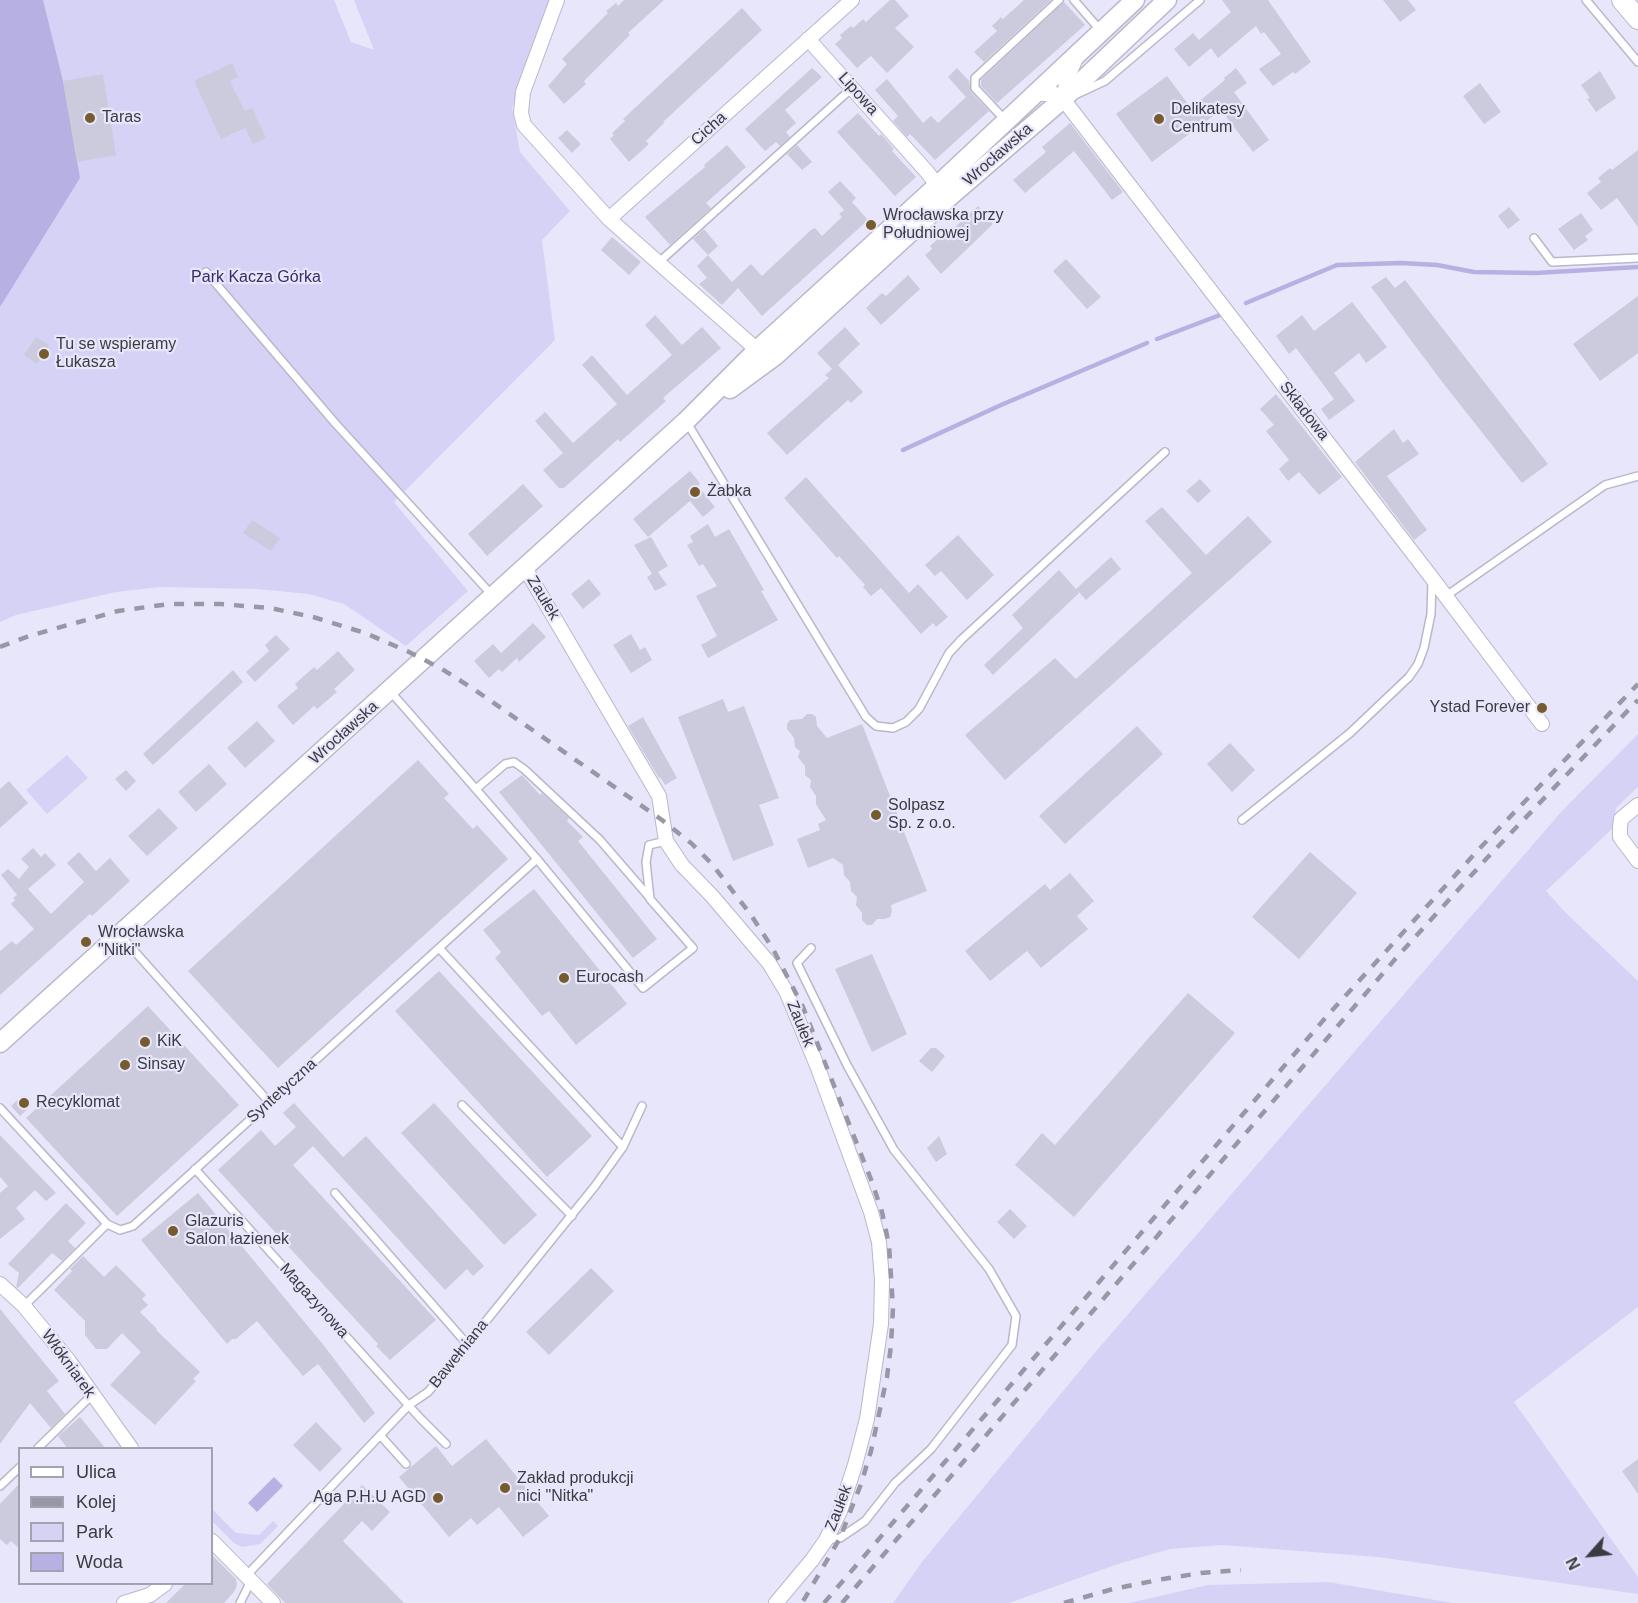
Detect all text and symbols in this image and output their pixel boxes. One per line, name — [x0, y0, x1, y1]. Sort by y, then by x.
street label: Lipowa — [834, 69, 882, 119]
place label: Delikatesy Centrum — [1171, 100, 1245, 138]
place label: Taras — [102, 108, 141, 128]
street label: Cicha — [687, 108, 731, 150]
marker: Taras — [83, 111, 97, 125]
marker: Delikatesy Centrum — [1152, 112, 1166, 126]
street label: Wrocławska — [959, 120, 1037, 190]
place label: Wrocławska przy Południowej — [883, 206, 1004, 244]
marker: Wrocławska przy Południowej — [864, 218, 878, 232]
park label: Park Kacza Górka — [191, 268, 321, 288]
place label: Tu se wspieramy Łukasza — [56, 335, 176, 373]
marker: Tu se wspieramy Łukasza — [37, 347, 51, 361]
street label: Składowa — [1275, 378, 1333, 444]
place label: Żabka — [707, 482, 751, 502]
marker: Żabka — [688, 485, 702, 499]
street label: Zaułek — [522, 572, 564, 624]
street label: Wrocławska — [306, 697, 382, 769]
place label: Ystad Forever — [1430, 698, 1530, 718]
marker: Ystad Forever — [1535, 701, 1549, 715]
place label: Solpasz Sp. z o.o. — [888, 796, 956, 834]
marker: Solpasz Sp. z o.o. — [869, 808, 883, 822]
place label: Wrocławska "Nitki" — [98, 923, 184, 961]
marker: Wrocławska "Nitki" — [79, 935, 93, 949]
place label: Eurocash — [576, 968, 644, 988]
marker: Eurocash — [557, 971, 571, 985]
street label: Zaułek — [782, 998, 818, 1050]
place label: KiK — [157, 1032, 182, 1052]
marker: KiK — [138, 1035, 152, 1049]
place label: Sinsay — [137, 1055, 185, 1075]
street label: Syntetyczna — [243, 1055, 321, 1127]
marker: Sinsay — [118, 1058, 132, 1072]
place label: Recyklomat — [36, 1093, 120, 1113]
marker: Recyklomat — [17, 1096, 31, 1110]
place label: Glazuris Salon łazienek — [185, 1212, 289, 1250]
marker: Glazuris Salon łazienek — [166, 1224, 180, 1238]
street label: Magazynowa — [275, 1260, 353, 1342]
street label: Bawełniana — [426, 1316, 492, 1392]
street label: Włókniarek — [37, 1326, 99, 1402]
legend — [18, 1447, 213, 1585]
text: Ulica — [76, 1462, 116, 1482]
place label: Zakład produkcji nici "Nitka" — [517, 1469, 634, 1507]
marker: Zakład produkcji nici "Nitka" — [498, 1481, 512, 1495]
street label: Zaułek — [821, 1482, 857, 1534]
place label: Aga P.H.U AGD — [313, 1488, 426, 1508]
marker: Aga P.H.U AGD — [431, 1491, 445, 1505]
text: Kolej — [76, 1492, 116, 1512]
text: Park — [76, 1522, 113, 1542]
north arrow — [1560, 1525, 1620, 1585]
text: Woda — [76, 1552, 123, 1572]
text: N — [1563, 1554, 1584, 1572]

